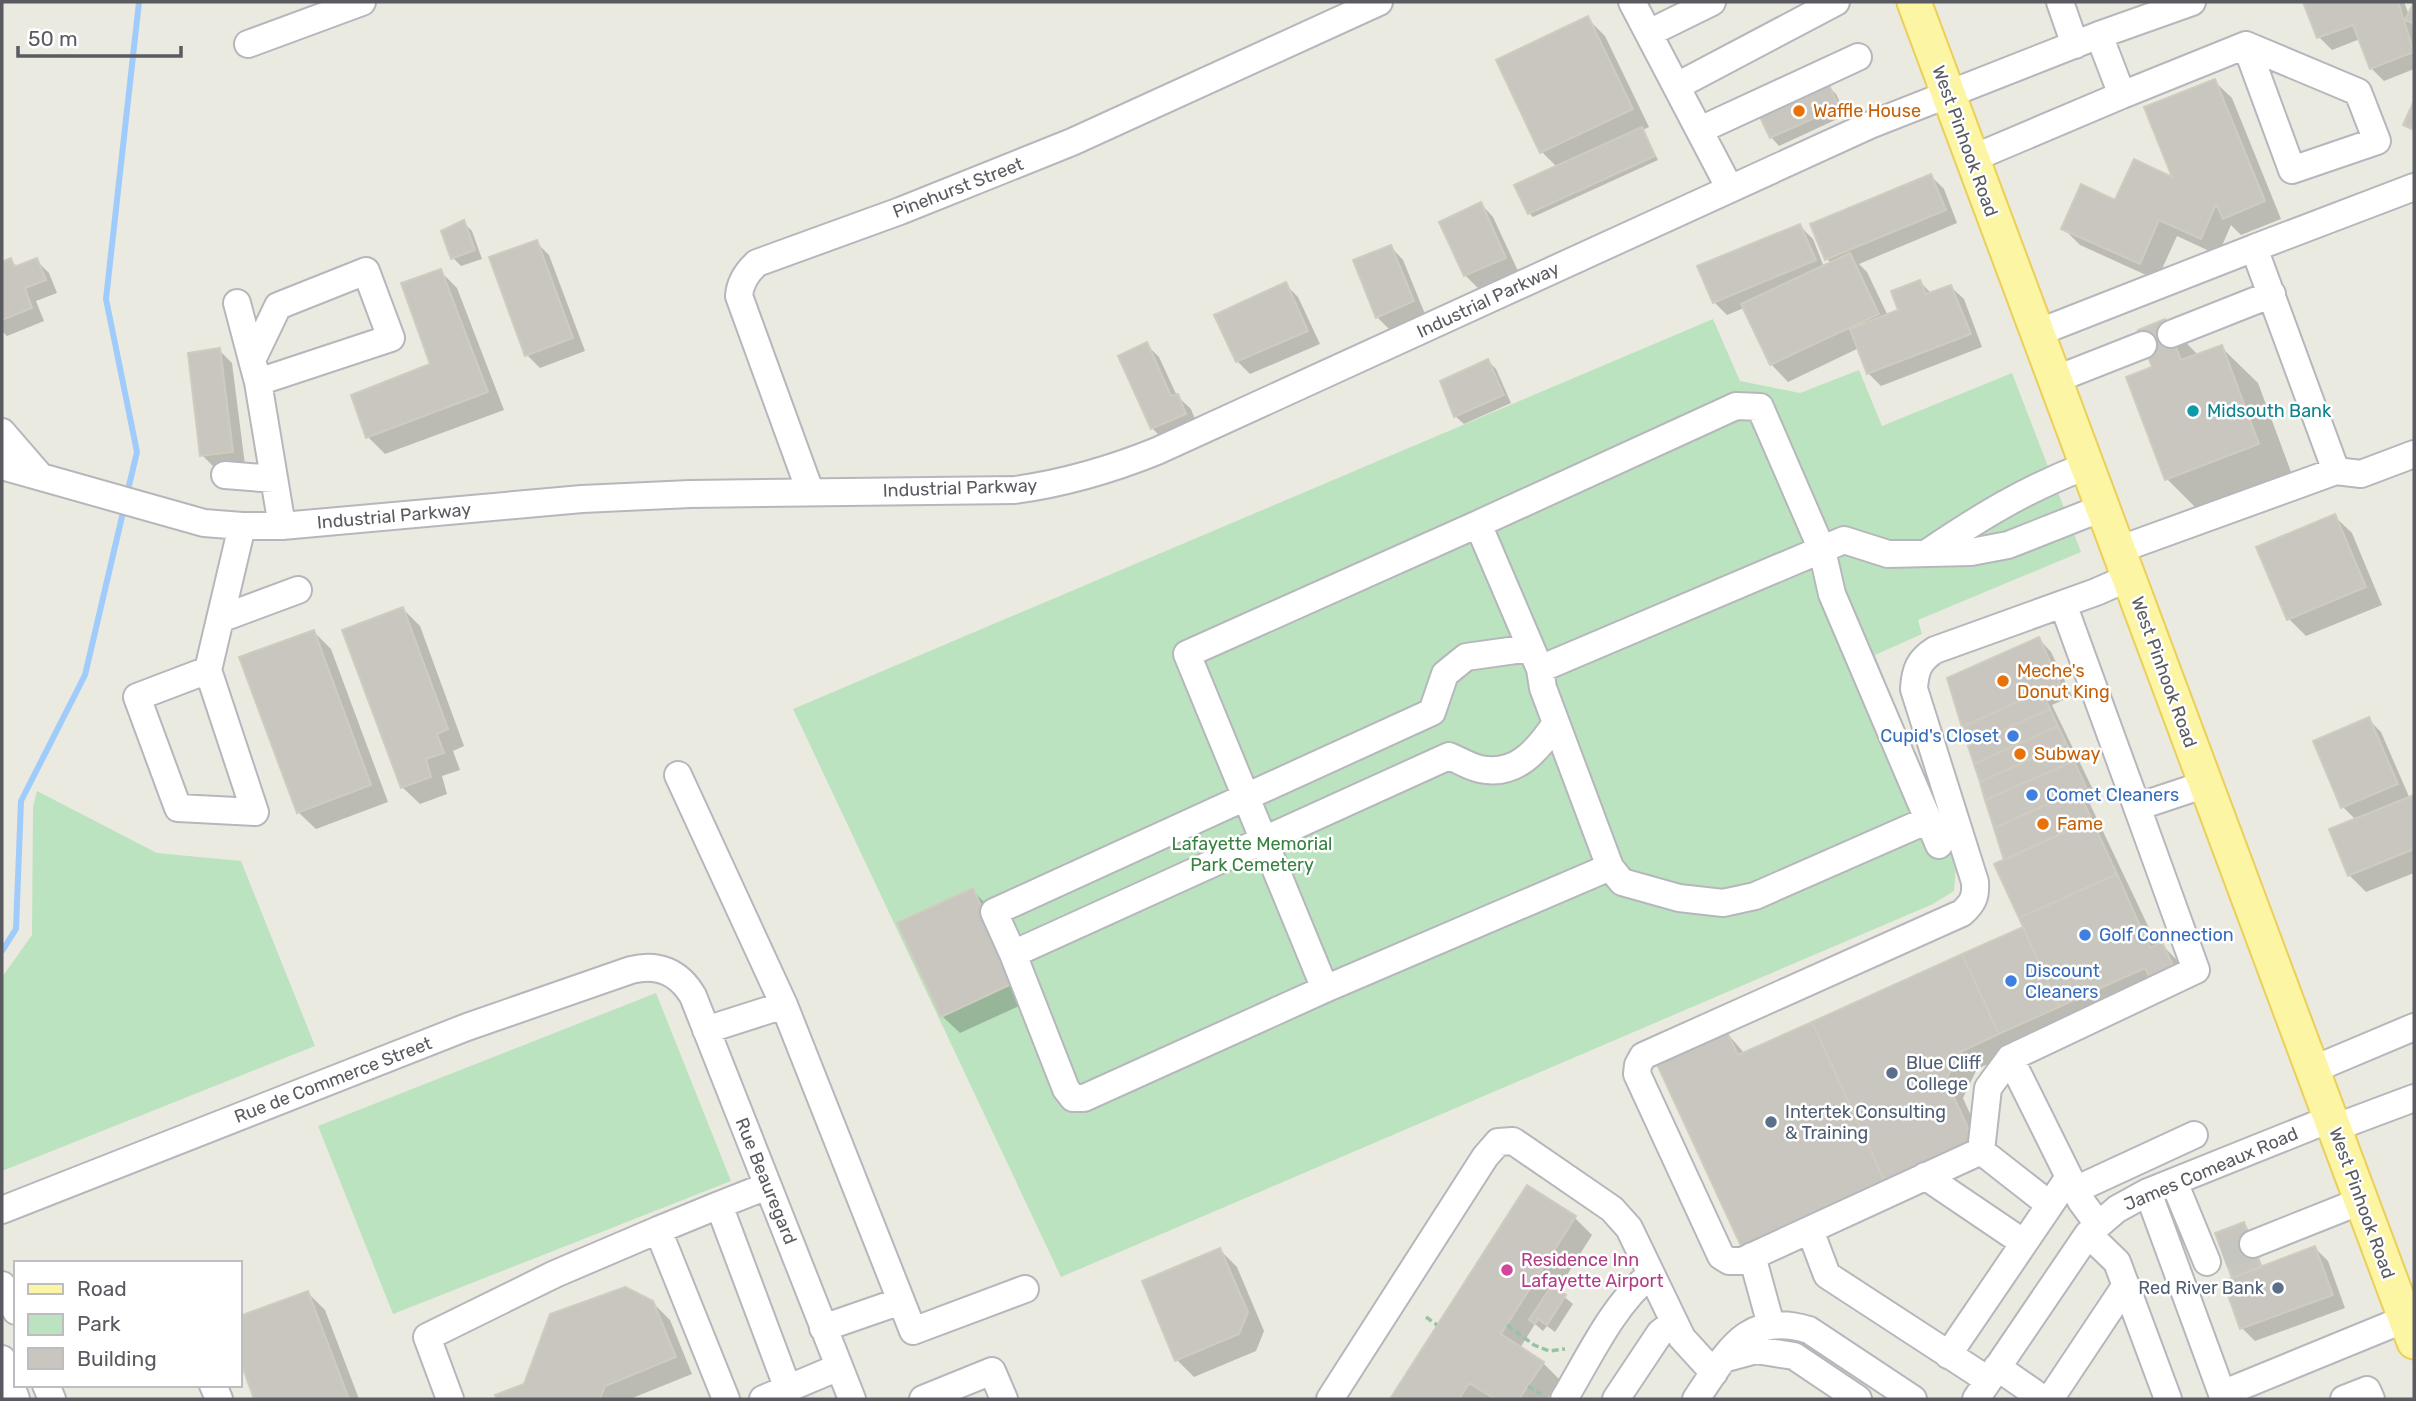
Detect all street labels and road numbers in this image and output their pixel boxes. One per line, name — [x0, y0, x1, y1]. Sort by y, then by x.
street label: West Pinhook Road — [1927, 62, 2003, 220]
street label: Pinehurst Street — [890, 153, 1026, 223]
street label: Industrial Parkway — [1413, 257, 1563, 343]
street label: Industrial Parkway — [882, 474, 1038, 502]
street label: Industrial Parkway — [316, 498, 472, 534]
street label: West Pinhook Road — [2126, 593, 2202, 751]
street label: Rue de Commerce Street — [231, 1032, 435, 1128]
street label: Rue Beauregard — [731, 1114, 801, 1248]
street label: James Comeaux Road — [2121, 1122, 2301, 1216]
street label: West Pinhook Road — [2324, 1124, 2400, 1282]

